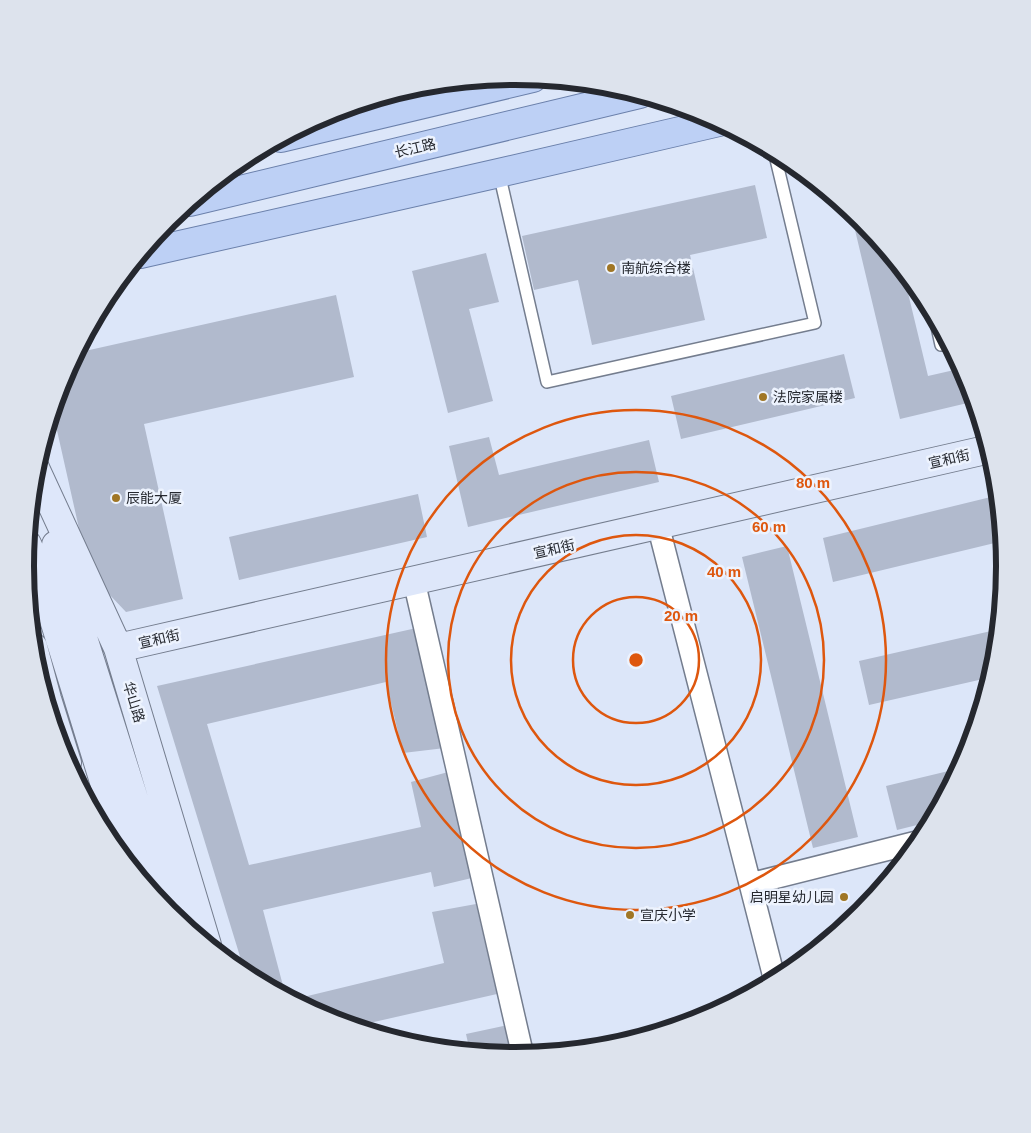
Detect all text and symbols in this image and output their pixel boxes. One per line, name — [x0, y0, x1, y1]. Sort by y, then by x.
street label: 长江路 — [393, 135, 437, 161]
place label: 南航综合楼 — [621, 260, 691, 276]
marker: 南航综合楼 — [605, 262, 617, 274]
place label: 法院家属楼 — [773, 389, 843, 405]
marker: 法院家属楼 — [757, 391, 769, 403]
street label: 宣和街 — [927, 446, 971, 472]
text: 80 m — [796, 474, 830, 491]
place label: 辰能大厦 — [126, 490, 182, 506]
marker: 辰能大厦 — [110, 492, 122, 504]
text: 60 m — [752, 518, 786, 535]
street label: 宣和街 — [532, 536, 576, 562]
text: 40 m — [707, 563, 741, 580]
text: 20 m — [664, 607, 698, 624]
street label: 宣和街 — [137, 626, 181, 652]
centre of rings — [627, 651, 645, 669]
street label: 华山路 — [120, 680, 148, 724]
place label: 启明星幼儿园 — [750, 889, 834, 905]
marker: 启明星幼儿园 — [838, 891, 850, 903]
place label: 宣庆小学 — [640, 907, 696, 923]
marker: 宣庆小学 — [624, 909, 636, 921]

